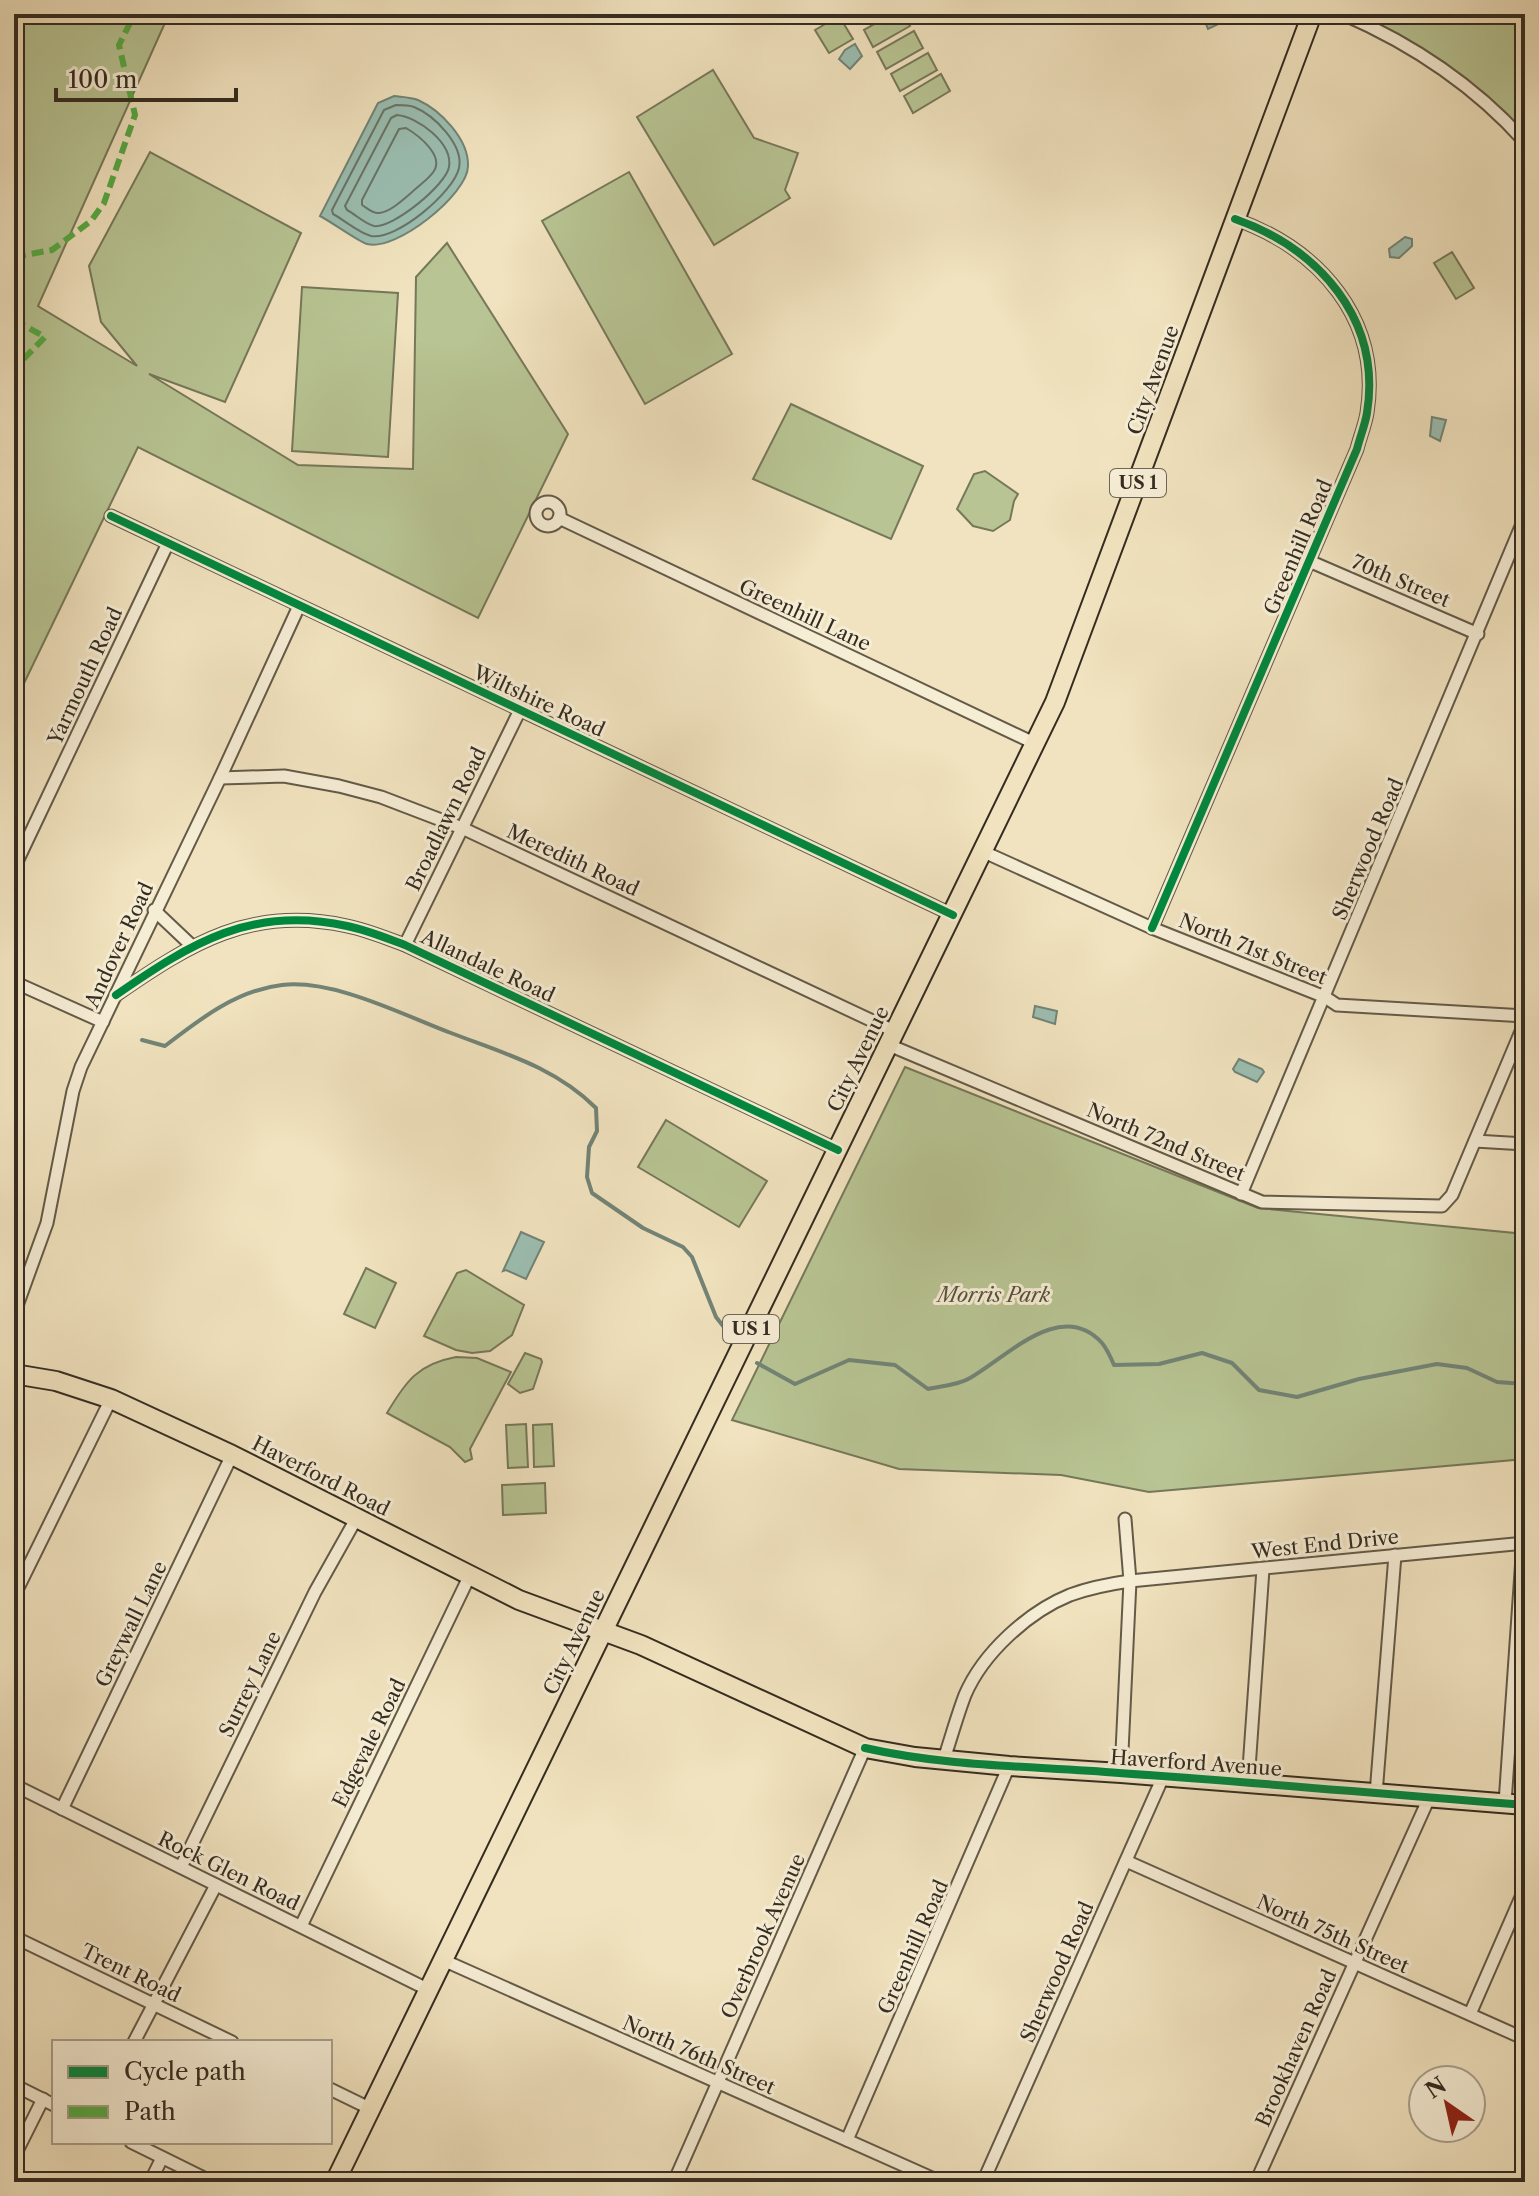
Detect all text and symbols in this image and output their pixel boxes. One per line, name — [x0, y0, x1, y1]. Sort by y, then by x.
scale bar — [56, 52, 236, 102]
text: 100 m — [68, 65, 137, 94]
street label: City Avenue — [1122, 322, 1184, 438]
road number: US 1 — [1110, 469, 1166, 497]
street label: Greenhill Road — [1259, 476, 1337, 618]
street label: 70th Street — [1348, 550, 1454, 612]
street label: Greenhill Lane — [735, 574, 875, 656]
street label: Yarmouth Road — [42, 604, 127, 749]
street label: Wiltshire Road — [468, 660, 609, 742]
street label: Broadlawn Road — [401, 743, 491, 895]
street label: Sherwood Road — [1327, 775, 1409, 923]
street label: Meredith Road — [503, 819, 643, 901]
street label: Andover Road — [79, 879, 159, 1012]
street label: North 71st Street — [1175, 908, 1331, 990]
street label: Allandale Road — [417, 924, 559, 1007]
street label: City Avenue — [822, 1002, 894, 1116]
street label: North 72nd Street — [1083, 1098, 1249, 1186]
park label: Morris Park — [936, 1283, 1051, 1307]
road number: US 1 — [723, 1315, 779, 1343]
street label: Haverford Road — [248, 1431, 394, 1521]
street label: West End Drive — [1249, 1524, 1400, 1564]
street label: Greywall Lane — [90, 1557, 172, 1691]
street label: City Avenue — [538, 1585, 610, 1699]
street label: Surrey Lane — [214, 1627, 286, 1741]
street label: Edgevale Road — [328, 1675, 410, 1811]
street label: Haverford Avenue — [1109, 1745, 1283, 1781]
street label: Rock Glen Road — [154, 1826, 304, 1916]
street label: Overbrook Avenue — [716, 1850, 810, 2022]
street label: Greenhill Road — [873, 1876, 953, 2018]
street label: North 75th Street — [1253, 1890, 1413, 1978]
street label: Sherwood Road — [1015, 1898, 1099, 2046]
street label: Trent Road — [77, 1939, 185, 2007]
street label: Brookhaven Road — [1251, 1966, 1341, 2130]
street label: North 76th Street — [619, 2011, 779, 2099]
legend — [52, 2040, 332, 2144]
text: Cycle path — [124, 2057, 246, 2086]
north arrow — [1407, 2064, 1487, 2144]
text: N — [1421, 2071, 1452, 2104]
text: Path — [124, 2097, 176, 2126]

